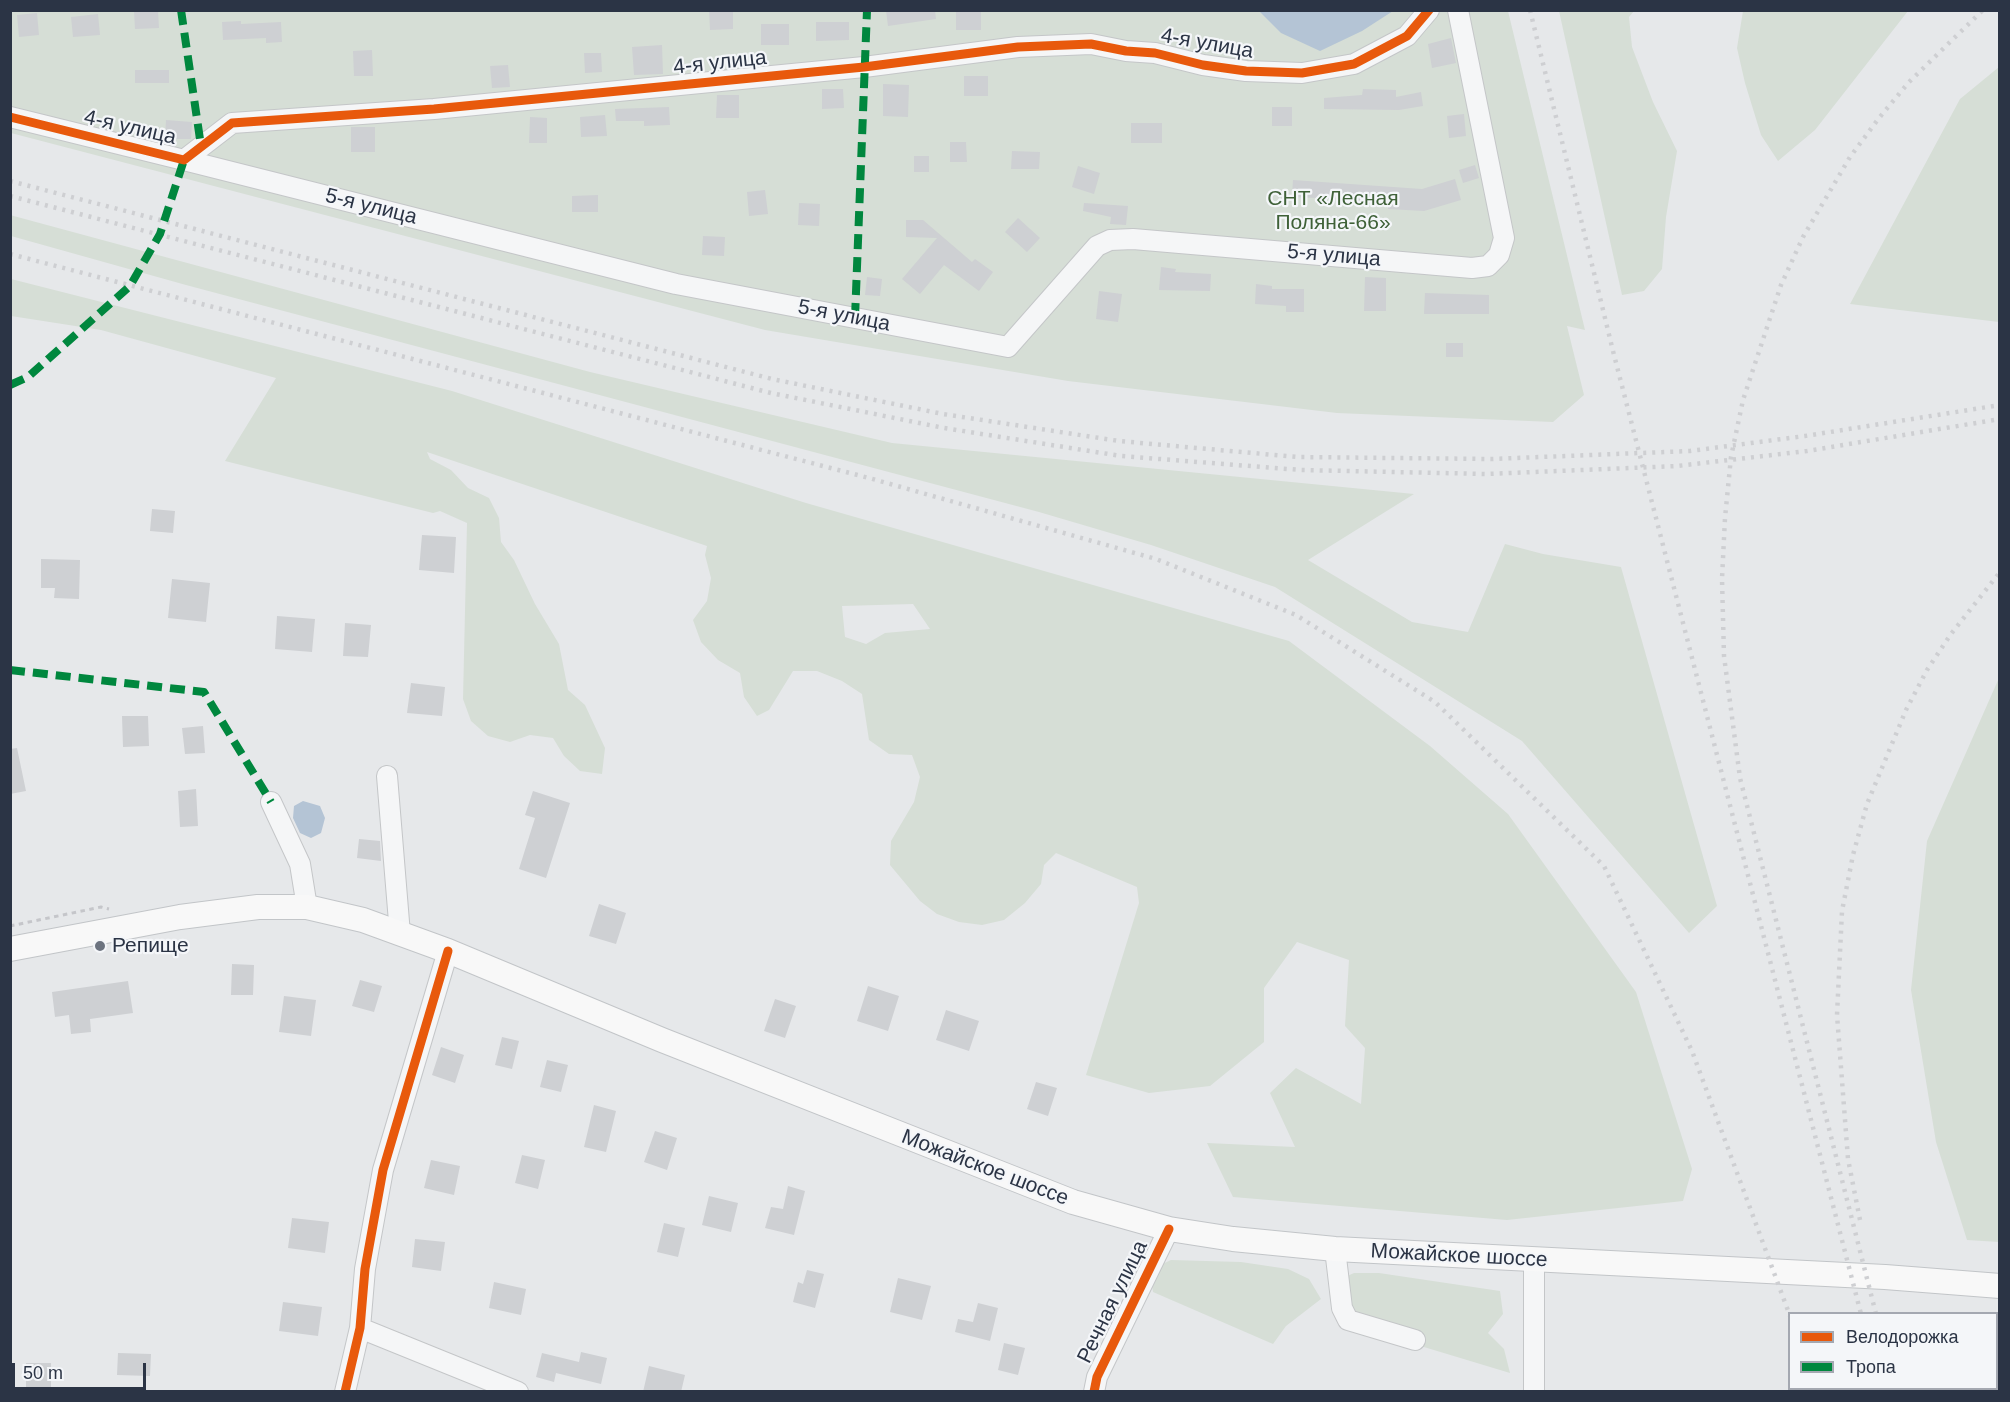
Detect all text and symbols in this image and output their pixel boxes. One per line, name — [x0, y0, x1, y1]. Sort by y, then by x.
street label: 4-я улица — [1159, 23, 1255, 65]
street label: 4-я улица — [672, 46, 768, 80]
street label: 4-я улица — [82, 105, 178, 151]
street label: 5-я улица — [323, 183, 419, 231]
park label: СНТ «Лесная Поляна-66» — [1267, 186, 1399, 236]
street label: 5-я улица — [1286, 239, 1382, 273]
street label: 5-я улица — [796, 295, 892, 337]
place label: Репище — [112, 933, 189, 959]
marker: Репище — [93, 939, 107, 953]
street label: Можайское шоссе — [898, 1125, 1072, 1211]
street label: Речная улица — [1072, 1237, 1154, 1367]
street label: Можайское шоссе — [1370, 1239, 1548, 1273]
legend — [1788, 1312, 1998, 1390]
text: Велодорожка — [1846, 1327, 1958, 1347]
scale bar — [15, 1351, 148, 1389]
text: Тропа — [1846, 1357, 1896, 1377]
text: 50 m — [23, 1363, 63, 1383]

